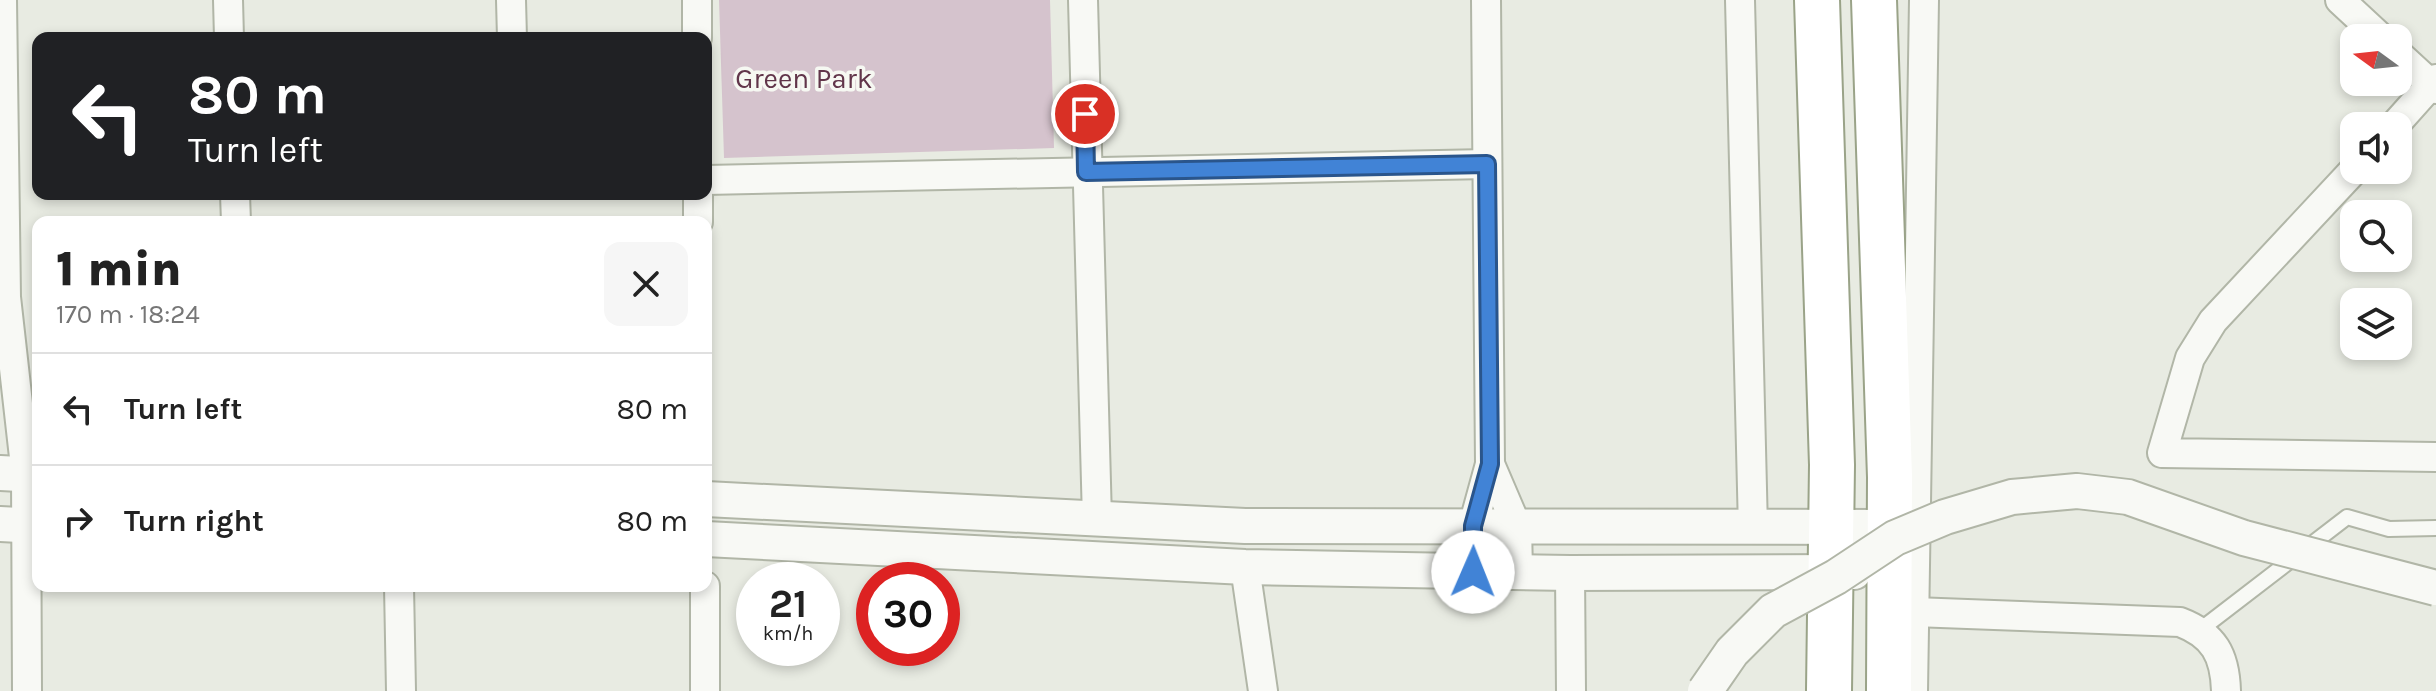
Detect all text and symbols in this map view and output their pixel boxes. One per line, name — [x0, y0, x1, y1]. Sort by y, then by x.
north arrow — [2340, 24, 2412, 96]
map controls — [2340, 24, 2412, 360]
text: 80 m — [188, 62, 327, 127]
park label: Green Park — [735, 62, 873, 95]
icon: left — [56, 64, 160, 168]
pin — [1051, 80, 1119, 148]
icon: arrive — [1063, 92, 1107, 136]
button: sound — [2340, 112, 2412, 184]
text: Turn left — [188, 129, 323, 171]
button: search — [2340, 200, 2412, 272]
text: 1 min — [56, 241, 182, 297]
button: close — [604, 242, 688, 326]
button: layers — [2340, 288, 2412, 360]
text: 170 m · 18:24 — [56, 299, 200, 330]
icon: left — [56, 387, 100, 431]
text: Turn left — [124, 391, 242, 427]
text: 80 m — [617, 391, 688, 427]
icon: right — [56, 499, 100, 543]
text: Turn right — [124, 503, 264, 539]
text: 80 m — [617, 503, 688, 539]
position arrow — [1431, 530, 1515, 614]
speed limit sign: 30 — [856, 562, 960, 666]
text: 21 — [769, 580, 807, 627]
text: km/h — [763, 622, 813, 645]

